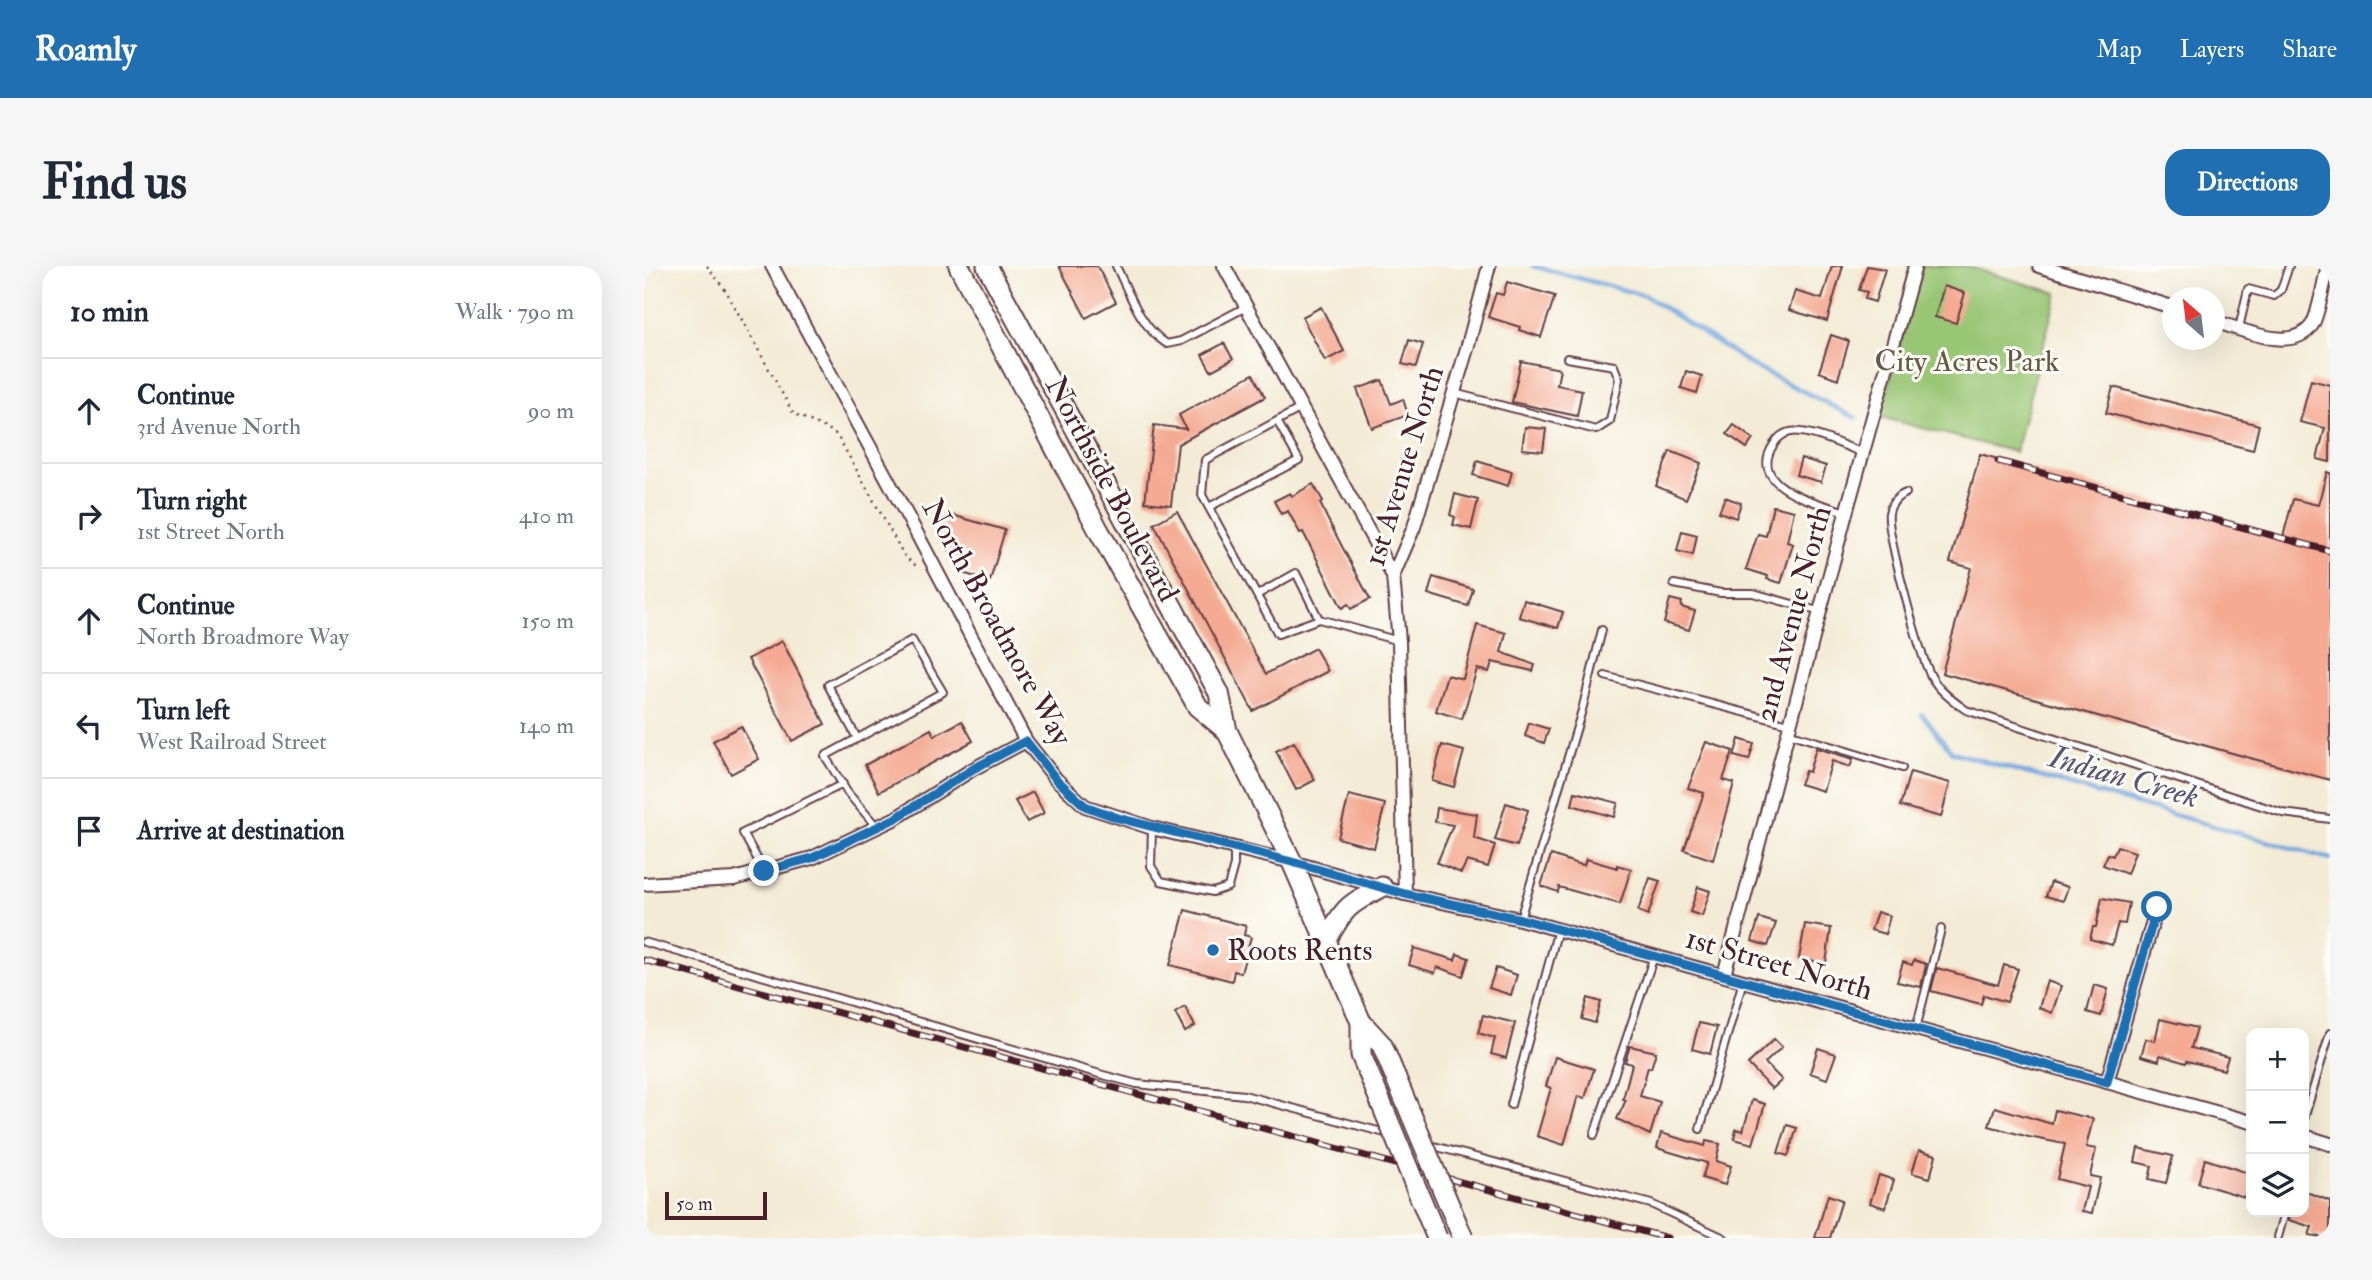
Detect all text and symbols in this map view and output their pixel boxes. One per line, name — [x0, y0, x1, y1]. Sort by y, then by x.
text: Roamly — [35, 29, 136, 70]
text: Map — [2097, 34, 2142, 65]
text: Layers — [2180, 34, 2244, 65]
text: Share — [2282, 34, 2337, 65]
button: Directions — [2165, 149, 2330, 216]
text: Find us — [42, 152, 187, 213]
north arrow — [2162, 287, 2225, 350]
text: 10 min — [70, 293, 149, 330]
text: Walk · 790 m — [455, 297, 574, 326]
park label: City Acres Park — [1875, 343, 2059, 380]
street label: 1st Avenue North — [1356, 361, 1452, 571]
street label: Northside Boulevard — [1037, 370, 1187, 608]
text: Continue — [137, 380, 235, 412]
icon: ahead — [70, 392, 108, 430]
text: 90 m — [528, 396, 574, 425]
text: 3rd Avenue North — [137, 412, 301, 441]
text: Turn right — [137, 485, 247, 517]
street label: North Broadmore Way — [914, 492, 1081, 753]
icon: right — [70, 497, 108, 535]
text: 410 m — [519, 501, 574, 530]
street label: 2nd Avenue North — [1746, 502, 1840, 726]
text: 1st Street North — [137, 517, 285, 546]
text: Continue — [137, 590, 235, 622]
icon: ahead — [70, 602, 108, 640]
text: 150 m — [521, 606, 574, 635]
text: North Broadmore Way — [137, 622, 349, 651]
text: Turn left — [137, 695, 230, 727]
icon: left — [70, 707, 108, 745]
text: 140 m — [519, 711, 574, 740]
text: West Railroad Street — [137, 727, 327, 756]
water label: Indian Creek — [2043, 736, 2204, 817]
icon: arrive — [70, 812, 108, 850]
text: Arrive at destination — [137, 815, 345, 847]
route end — [748, 855, 779, 886]
route start — [2141, 891, 2172, 922]
street label: 1st Street North — [1681, 920, 1877, 1008]
place label: Roots Rents — [1227, 932, 1372, 969]
marker: Roots Rents — [1205, 942, 1221, 958]
map controls — [2246, 1028, 2309, 1217]
button: + — [2246, 1028, 2309, 1091]
button: − — [2246, 1091, 2309, 1154]
button: layers — [2246, 1154, 2309, 1217]
scale bar — [665, 1189, 766, 1221]
text: 50 m — [676, 1192, 713, 1216]

